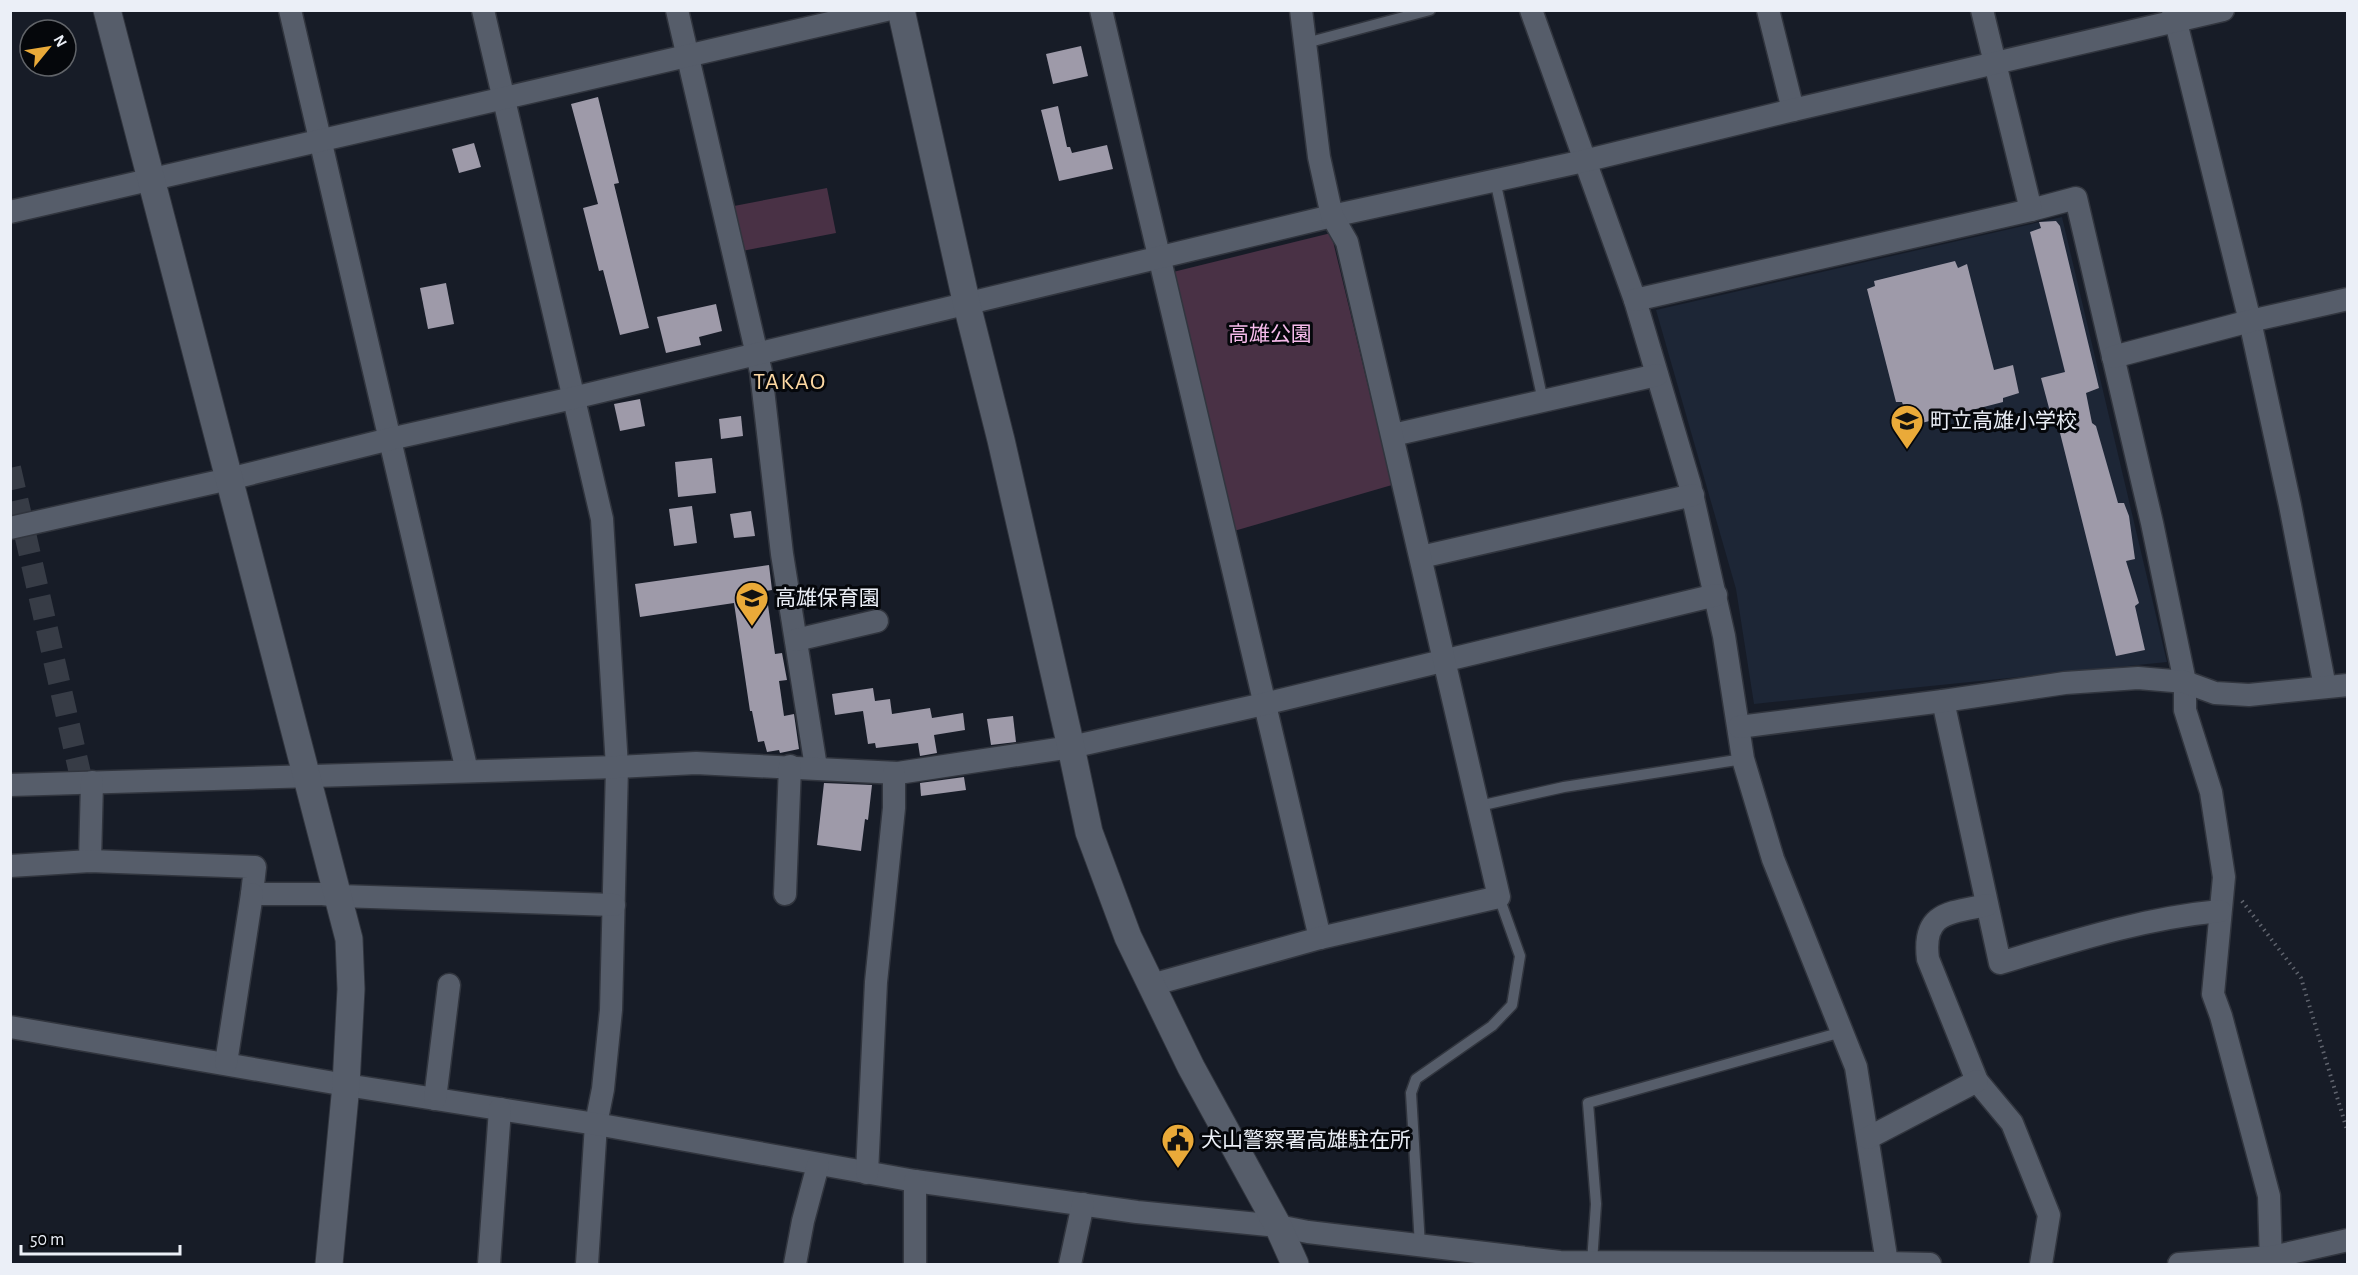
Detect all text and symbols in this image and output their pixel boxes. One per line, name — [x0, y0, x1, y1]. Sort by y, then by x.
north arrow — [18, 18, 78, 78]
text: N — [50, 32, 70, 50]
park label: 高雄公園 — [1228, 323, 1312, 345]
district label: TAKAO — [753, 370, 827, 394]
school or university icon: 町立高雄小学校 — [1889, 403, 1925, 450]
place label: 町立高雄小学校 — [1930, 410, 2077, 432]
school or university icon: 高雄保育園 — [734, 580, 770, 627]
place label: 高雄保育園 — [775, 587, 880, 609]
public building icon: 犬山警察署高雄駐在所 — [1160, 1122, 1196, 1169]
place label: 犬山警察署高雄駐在所 — [1201, 1129, 1411, 1151]
scale bar — [21, 1218, 180, 1256]
text: 50 m — [30, 1231, 64, 1249]

